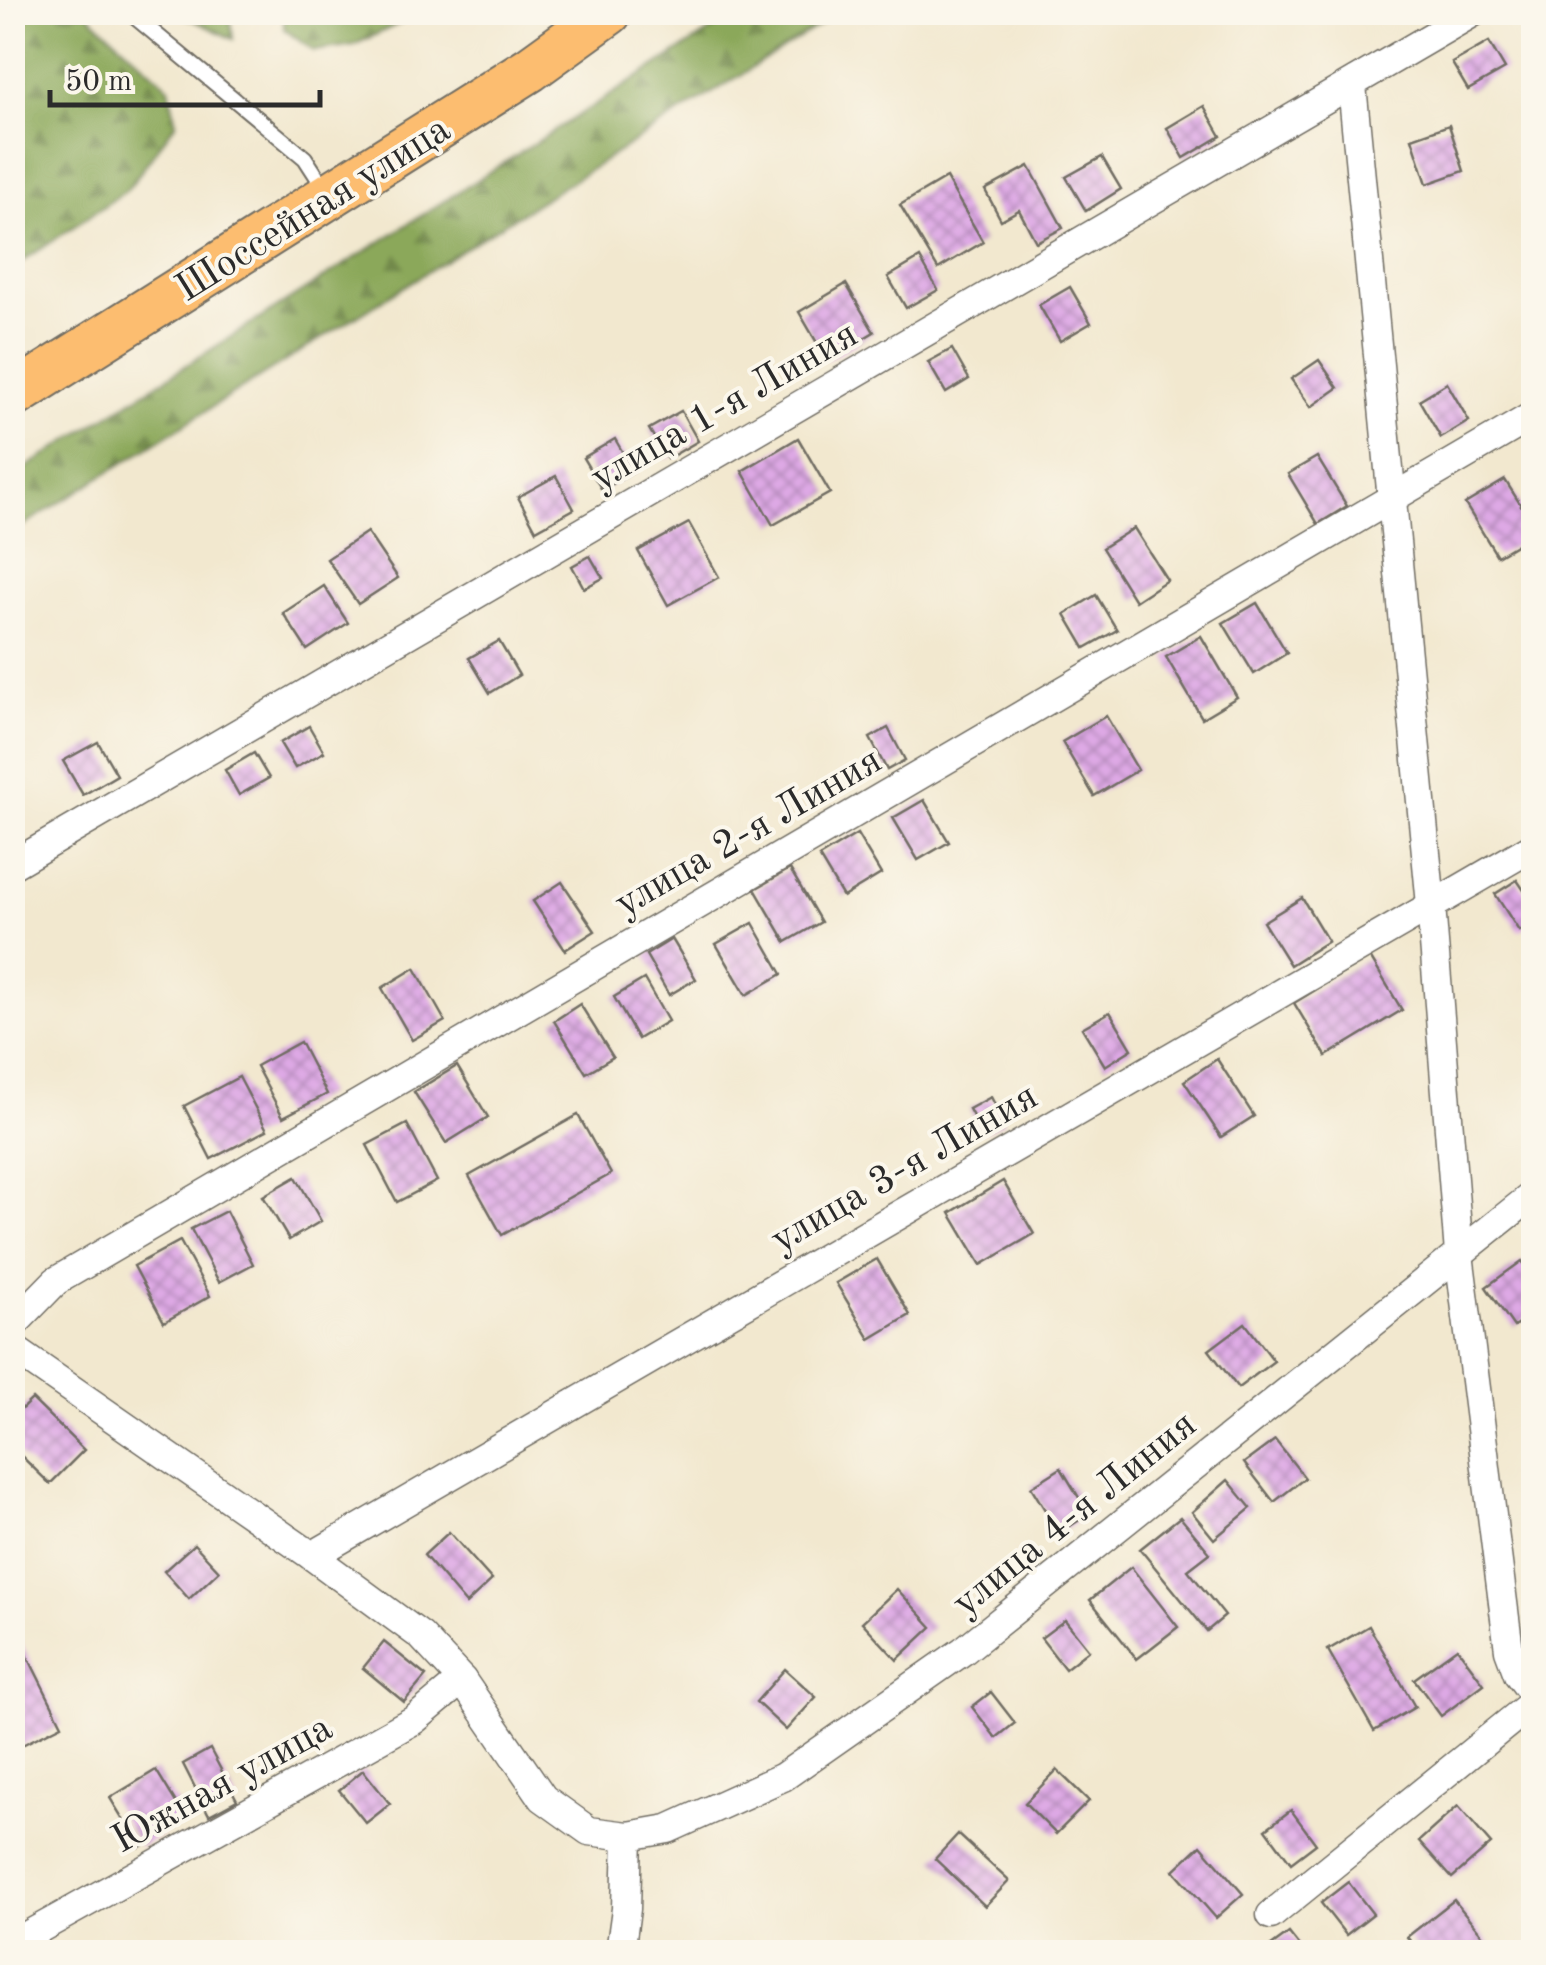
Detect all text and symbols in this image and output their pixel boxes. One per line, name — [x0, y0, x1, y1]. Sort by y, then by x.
scale bar — [50, 45, 320, 107]
text: 50 m — [65, 67, 132, 97]
street label: Шоссейная улица — [170, 110, 458, 311]
street label: улица 1-я Линия — [585, 315, 865, 500]
street label: улица 2-я Линия — [609, 741, 889, 926]
street label: улица 3-я Линия — [765, 1077, 1045, 1262]
street label: улица 4-я Линия — [946, 1405, 1205, 1625]
street label: Южная улица — [106, 1709, 340, 1862]

